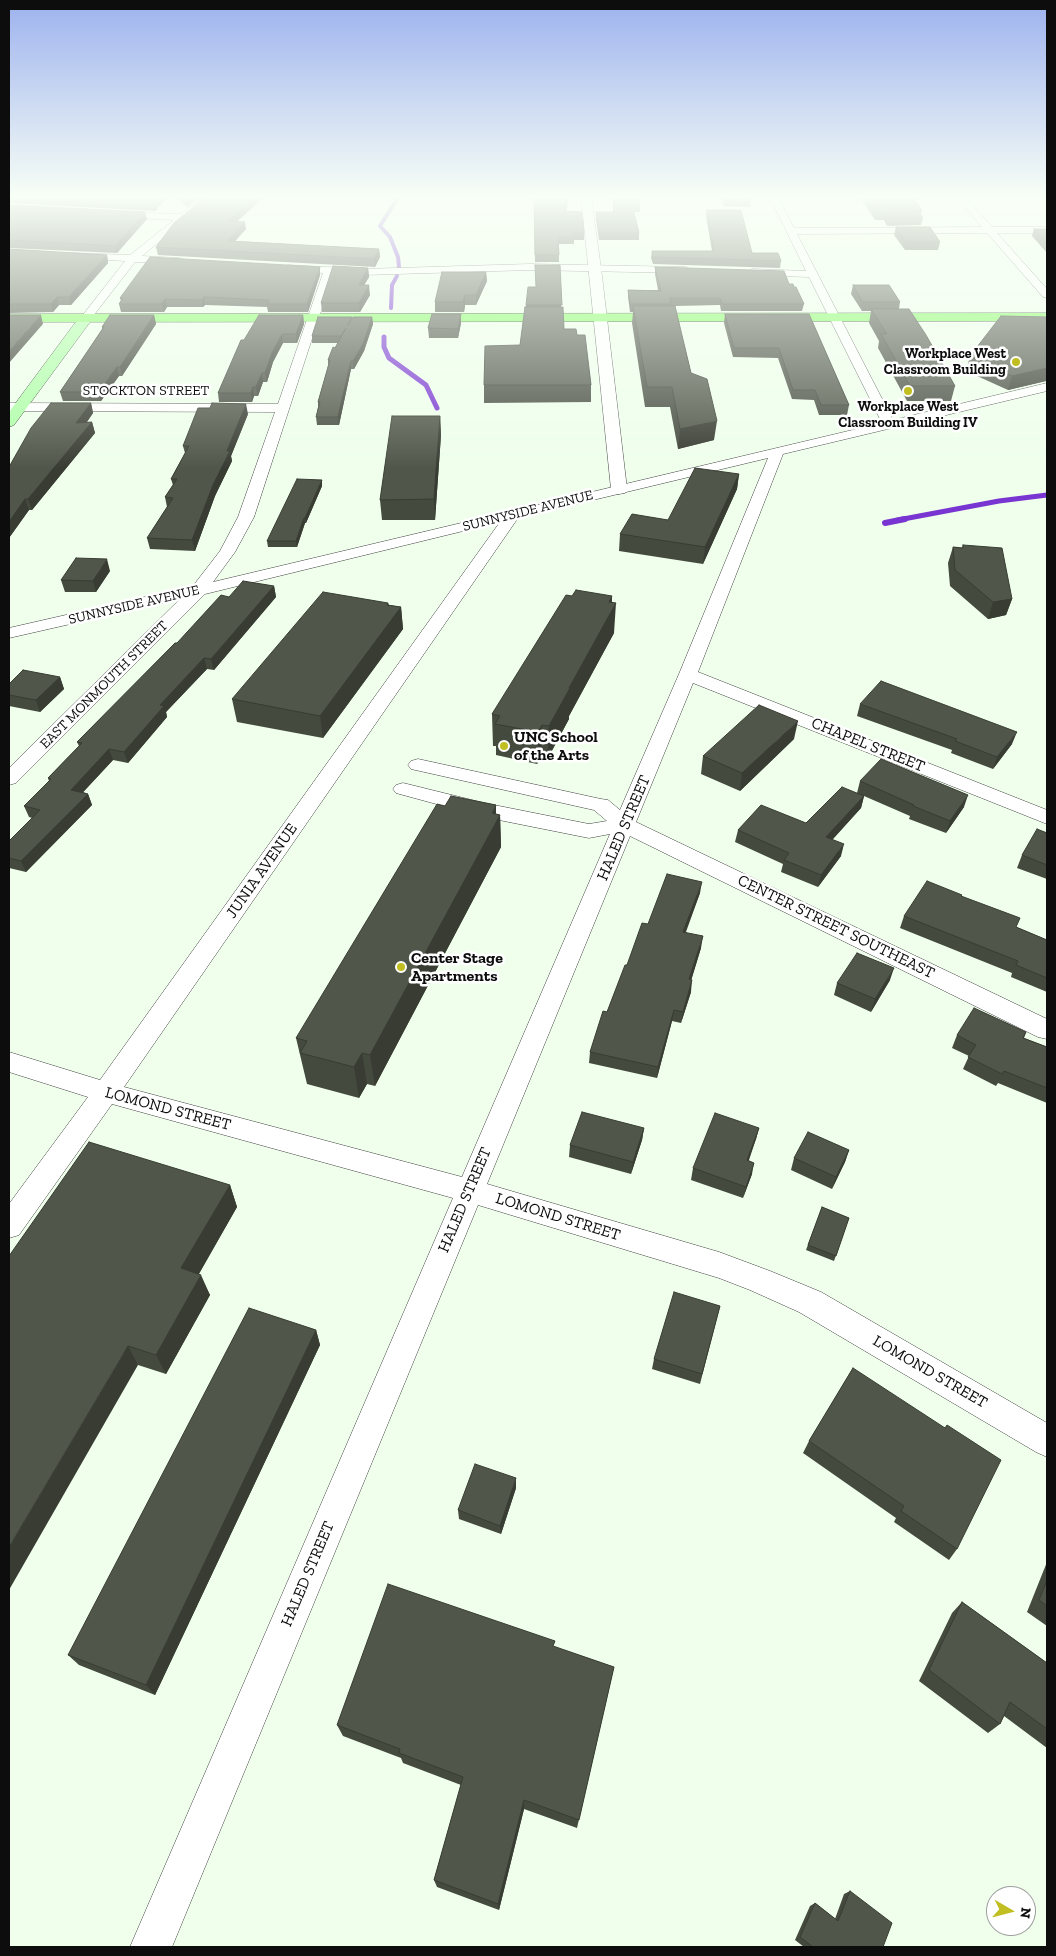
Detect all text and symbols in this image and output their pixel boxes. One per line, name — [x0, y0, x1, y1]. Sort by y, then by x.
place label: Workplace West Classroom Building — [884, 346, 1006, 378]
marker: Workplace West Classroom Building — [1010, 356, 1022, 368]
street label: STOCKTON STREET — [83, 383, 209, 399]
marker: Workplace West Classroom Building IV — [902, 385, 914, 397]
place label: Workplace West Classroom Building IV — [838, 399, 978, 432]
street label: SUNNYSIDE AVENUE — [461, 487, 595, 535]
street label: SUNNYSIDE AVENUE — [67, 582, 201, 628]
street label: EAST MONMOUTH STREET — [37, 618, 171, 752]
street label: CHAPEL STREET — [808, 713, 928, 777]
place label: UNC School of the Arts — [514, 727, 598, 765]
marker: UNC School of the Arts — [498, 740, 510, 752]
street label: HALED STREET — [593, 772, 655, 884]
street label: JUNIA AVENUE — [222, 820, 302, 922]
street label: CENTER STREET SOUTHEAST — [734, 871, 938, 983]
place label: Center Stage Apartments — [411, 948, 503, 986]
marker: Center Stage Apartments — [395, 961, 407, 973]
street label: LOMOND STREET — [103, 1083, 233, 1135]
street label: HALED STREET — [434, 1144, 496, 1256]
street label: LOMOND STREET — [493, 1189, 623, 1245]
street label: LOMOND STREET — [869, 1331, 991, 1413]
street label: HALED STREET — [277, 1518, 339, 1630]
north arrow — [986, 1886, 1036, 1936]
text: N — [1016, 1907, 1035, 1919]

